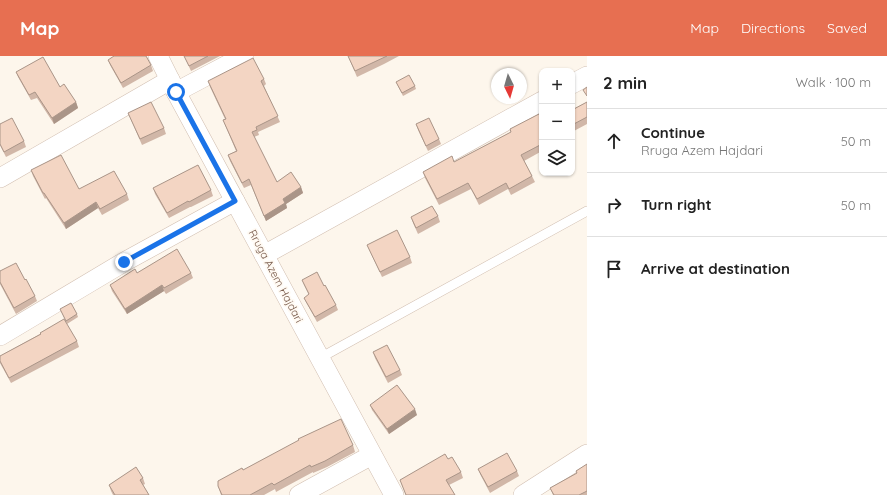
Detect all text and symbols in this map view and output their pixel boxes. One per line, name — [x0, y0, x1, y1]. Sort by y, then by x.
text: Map — [20, 16, 59, 40]
text: Map — [690, 19, 719, 37]
text: Directions — [741, 19, 805, 37]
text: Saved — [827, 19, 867, 37]
north arrow — [491, 68, 527, 104]
map controls — [539, 68, 575, 176]
button: + — [539, 68, 575, 104]
text: 2 min — [603, 72, 647, 93]
text: Walk · 100 m — [795, 74, 871, 90]
route start — [167, 83, 185, 101]
button: − — [539, 104, 575, 140]
text: Continue — [641, 123, 705, 142]
icon: ahead — [603, 130, 625, 152]
text: 50 m — [841, 133, 871, 149]
button: layers — [539, 140, 575, 176]
text: Rruga Azem Hajdari — [641, 142, 763, 158]
icon: right — [603, 194, 625, 216]
text: Turn right — [641, 195, 712, 214]
text: 50 m — [841, 197, 871, 213]
street label: Rruga Azem Hajdari — [246, 227, 306, 325]
route end — [115, 253, 133, 271]
icon: arrive — [603, 258, 625, 280]
text: Arrive at destination — [641, 259, 790, 278]

